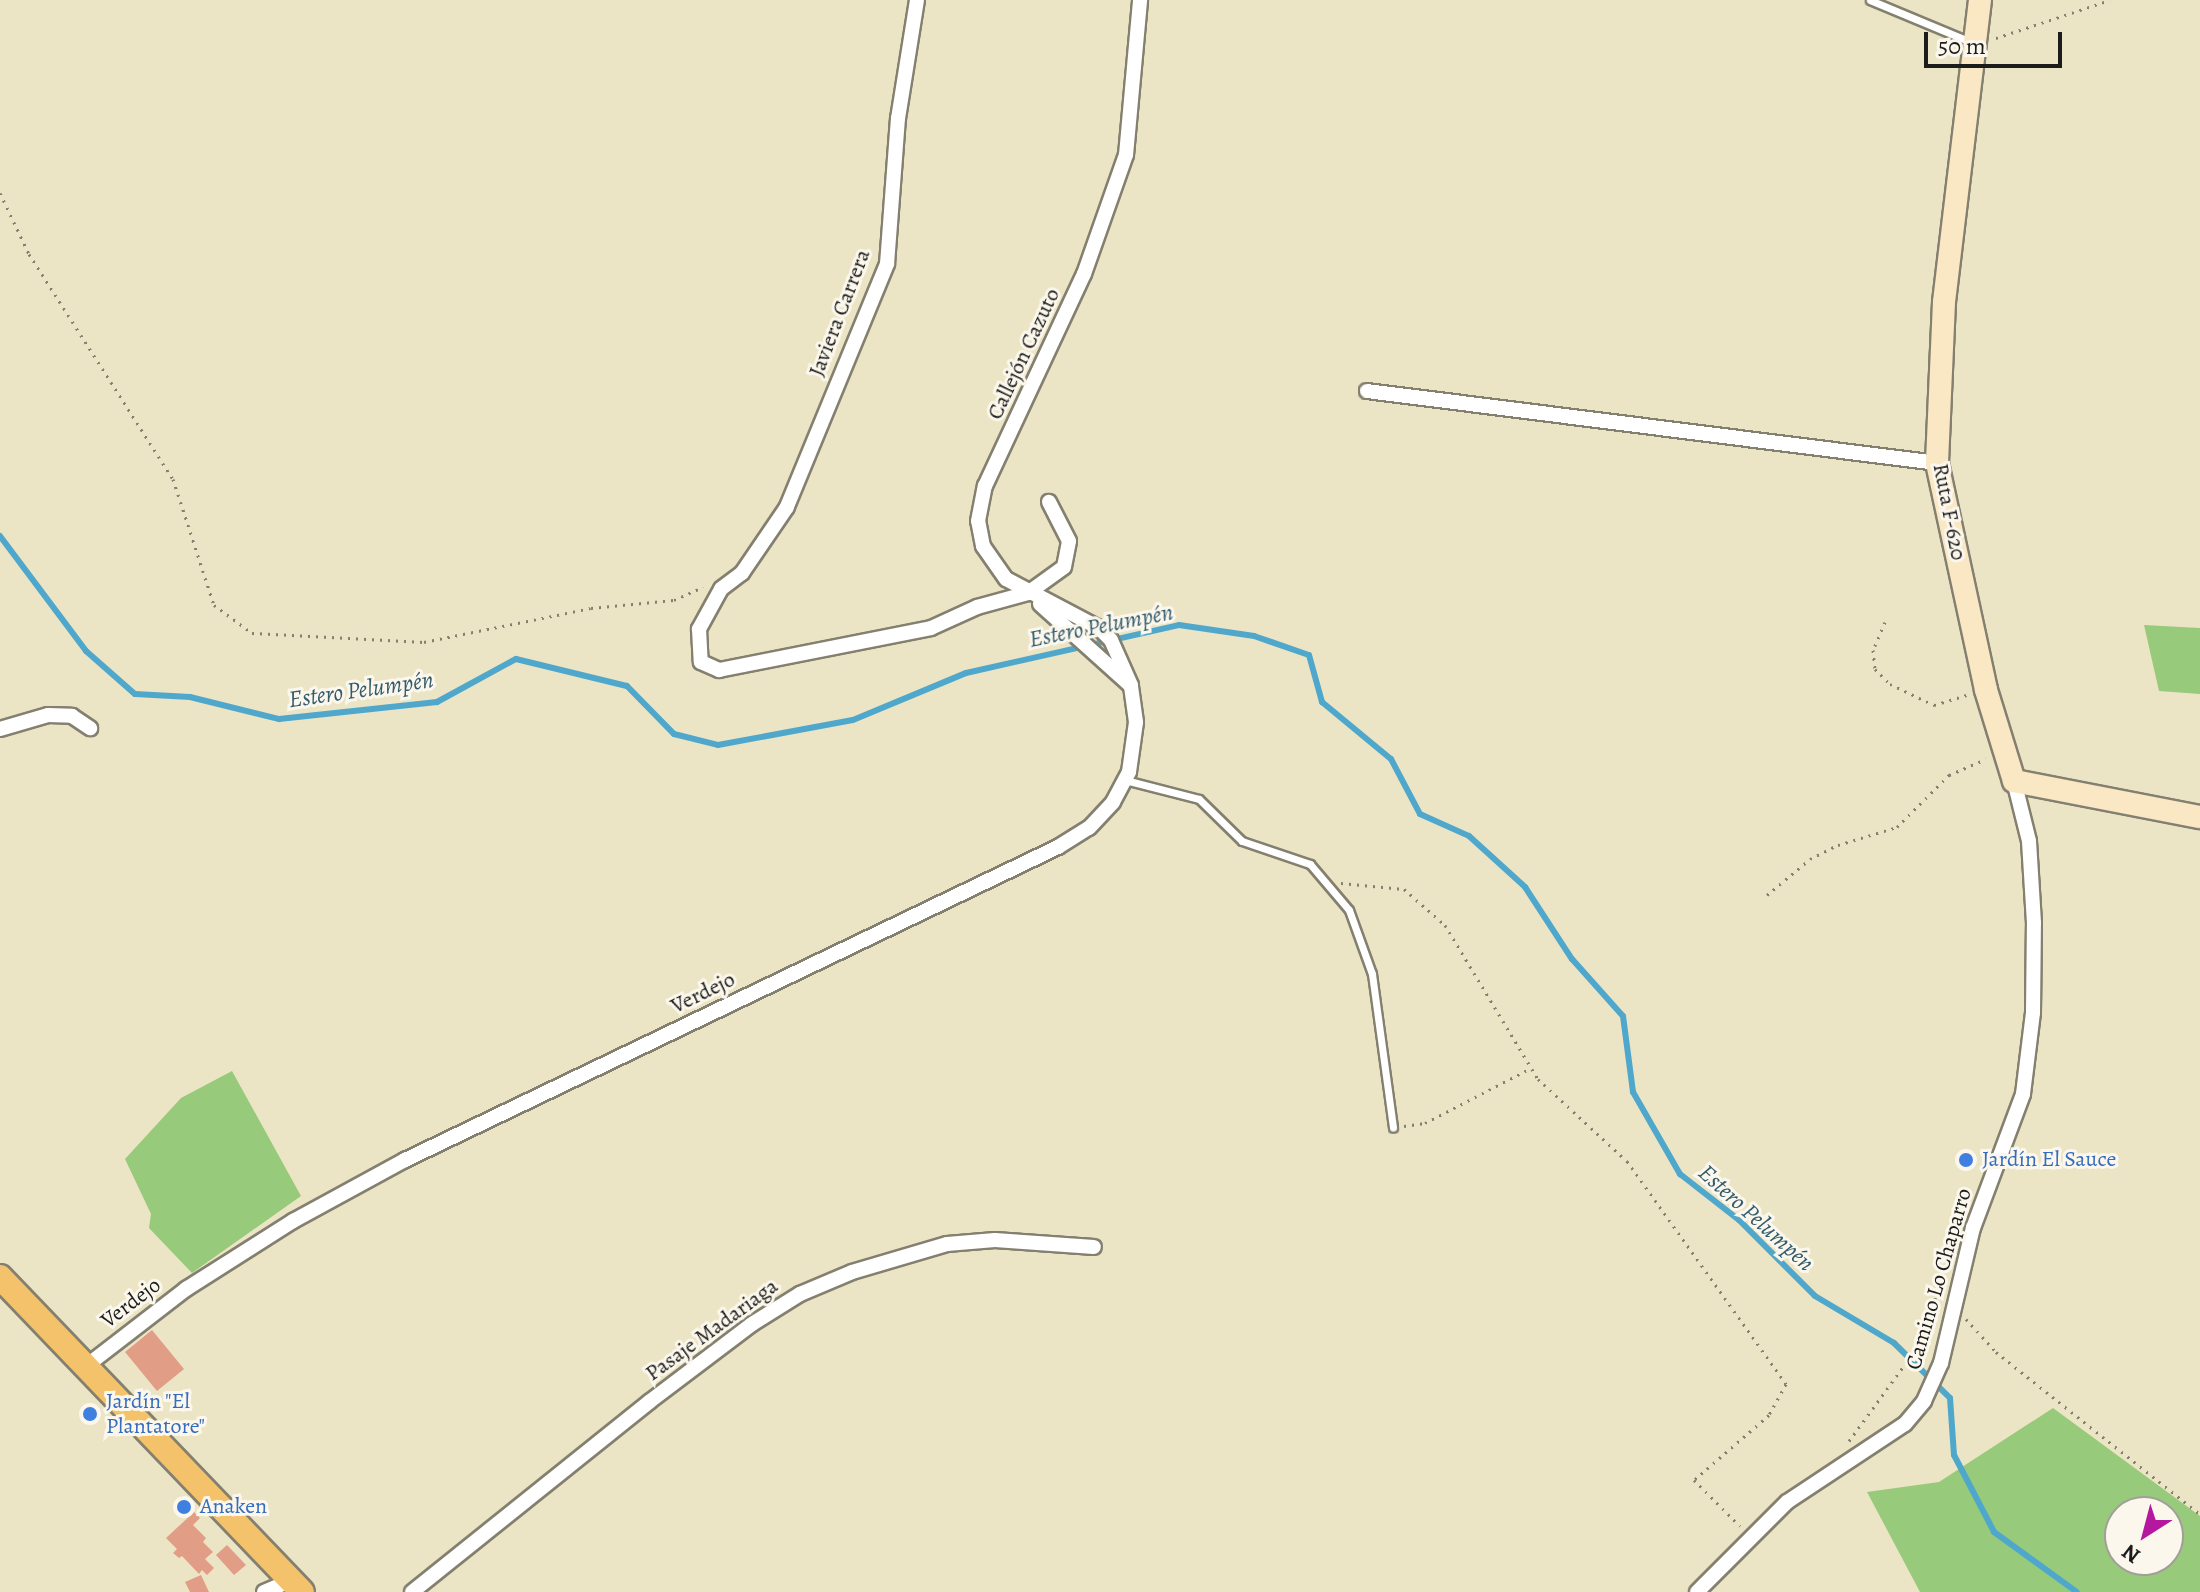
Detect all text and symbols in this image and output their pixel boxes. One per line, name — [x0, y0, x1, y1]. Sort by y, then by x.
scale bar — [1928, 16, 2066, 66]
text: 50 m — [1938, 30, 1986, 62]
street label: Javiera Carrera — [804, 246, 876, 380]
street label: Callejón Cazuto — [982, 284, 1066, 424]
street label: Ruta F-620 — [1927, 461, 1971, 563]
water label: Estero Pelumpén — [1027, 598, 1175, 654]
water label: Estero Pelumpén — [287, 666, 435, 714]
street label: Verdejo — [667, 966, 739, 1020]
place label: Jardín El Sauce — [1982, 1147, 2116, 1173]
marker: Jardín El Sauce — [1957, 1151, 1975, 1169]
water label: Estero Pelumpén — [1692, 1158, 1820, 1278]
street label: Camino Lo Chaparro — [1900, 1185, 1978, 1373]
street label: Verdejo — [96, 1272, 166, 1334]
street label: Pasaje Madariaga — [641, 1273, 783, 1387]
place label: Jardín "El Plantatore" — [106, 1388, 205, 1440]
marker: Jardín "El Plantatore" — [81, 1405, 99, 1423]
place label: Anaken — [200, 1494, 267, 1520]
north arrow — [2104, 1496, 2184, 1576]
marker: Anaken — [175, 1498, 193, 1516]
text: N — [2116, 1537, 2146, 1571]

